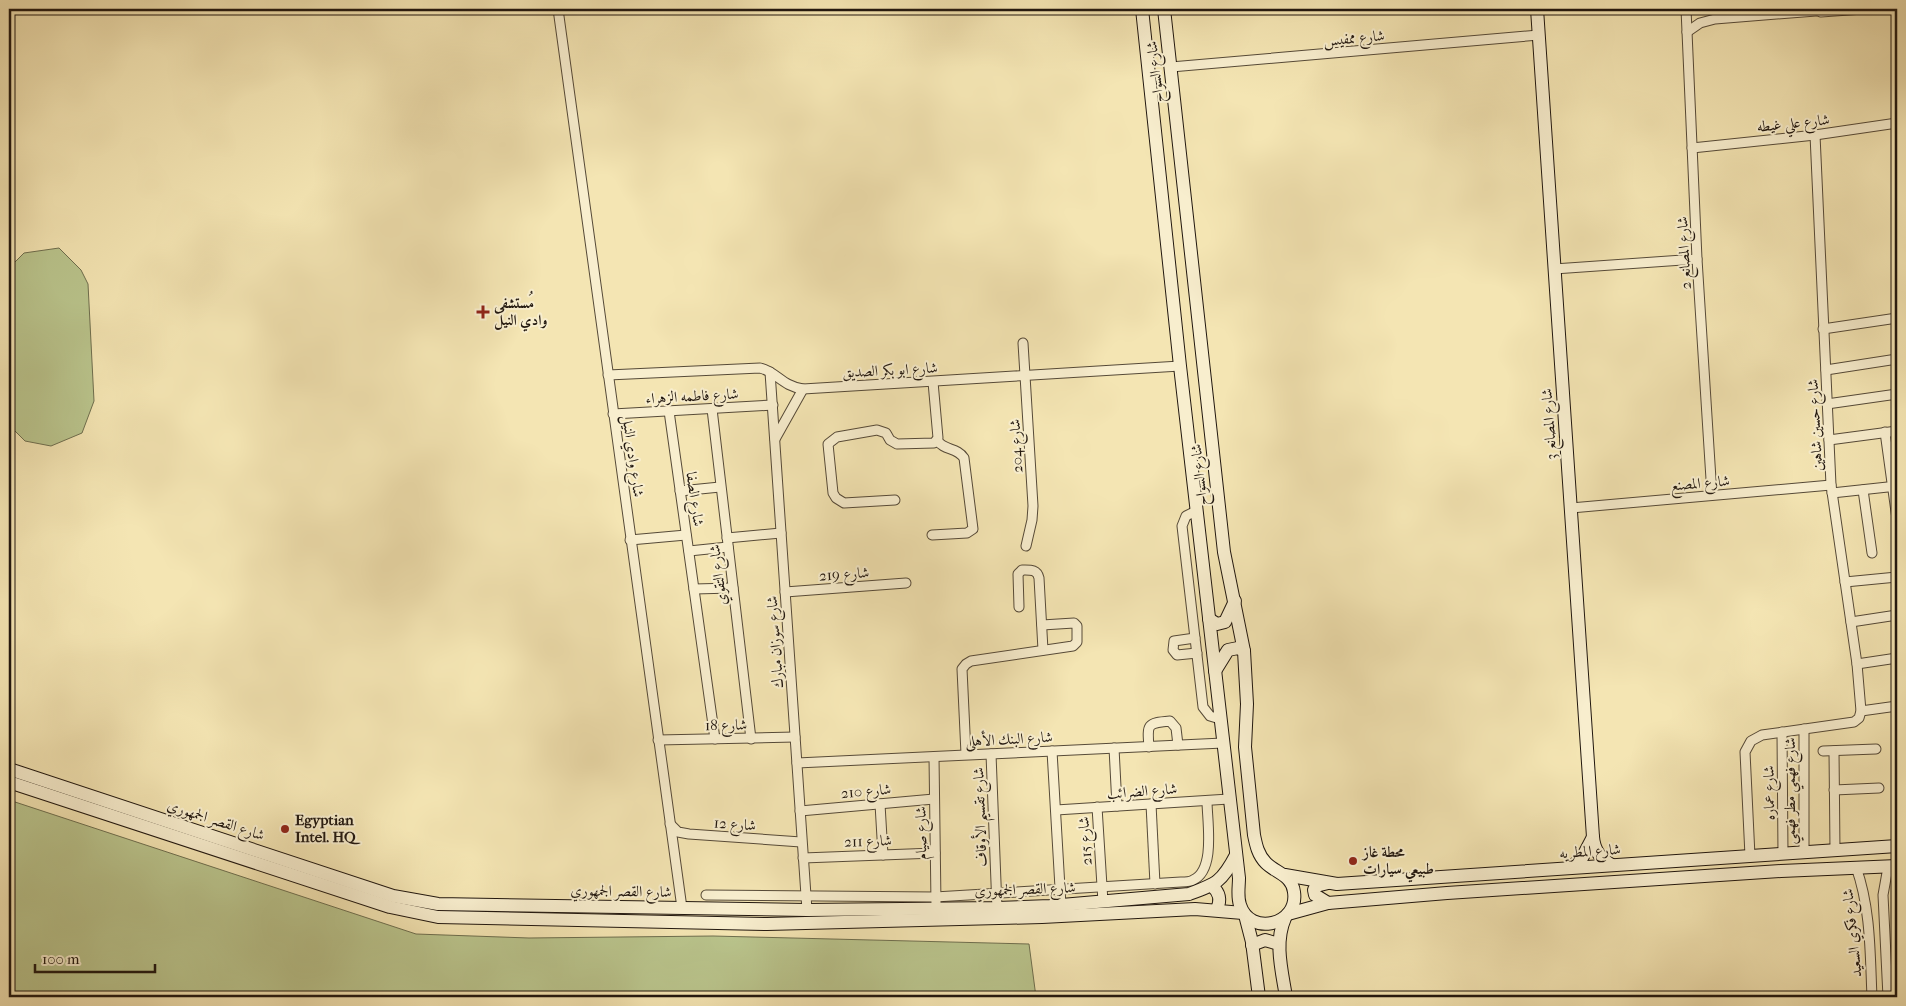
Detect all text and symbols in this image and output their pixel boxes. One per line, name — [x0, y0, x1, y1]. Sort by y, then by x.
street label: شارع ممفيس — [1323, 26, 1386, 54]
street label: شارع السواح — [1142, 40, 1172, 104]
street label: شارع علي غيطه — [1756, 110, 1831, 141]
street label: شارع المصانع 2 — [1673, 216, 1700, 290]
place label: مُستشفى وادي النيل — [493, 290, 548, 332]
marker: مُستشفى وادي النيل — [476, 305, 490, 319]
street label: شارع ابو بكر الصديق — [842, 359, 938, 385]
street label: شارع حسين شاهين — [1804, 378, 1830, 472]
street label: شارع فاطمه الزهراء — [645, 385, 739, 411]
street label: شارع المصانع 3 — [1538, 387, 1565, 460]
street label: شارع وادي النيل — [614, 414, 648, 499]
street label: شارع 204 — [1006, 418, 1030, 473]
street label: شارع السواح — [1187, 443, 1215, 507]
street label: شارع الصفا — [678, 470, 708, 528]
street label: شارع المصنع — [1669, 471, 1731, 500]
street label: شارع التقوي — [705, 543, 735, 606]
street label: شارع 219 — [818, 563, 870, 589]
street label: شارع سوزان مبارك — [763, 595, 791, 689]
street label: شارع 18 — [705, 716, 747, 738]
street label: شارع البنك الأهلى — [965, 726, 1053, 754]
street label: شارع فهمي مطر فهمي — [1781, 738, 1804, 844]
street label: شارع عماره — [1760, 765, 1782, 821]
street label: شارع تقسيم الأوقاف — [967, 767, 997, 867]
street label: شارع 210 — [840, 780, 892, 806]
street label: شارع الضرائب — [1106, 780, 1178, 806]
street label: شارع القصر الجمهوري — [164, 796, 267, 848]
street label: شارع صيام — [912, 806, 934, 860]
place label: Egyptian Intel. HQ — [295, 811, 361, 846]
street label: شارع 12 — [713, 814, 757, 838]
street label: شارع 215 — [1074, 816, 1100, 866]
marker: Egyptian Intel. HQ — [279, 823, 291, 835]
street label: شارع 211 — [844, 831, 892, 855]
street label: شارع المطريه — [1559, 840, 1622, 866]
place label: محطة غاز طبيعي سيارات — [1361, 843, 1434, 883]
marker: محطة غاز طبيعي سيارات — [1347, 855, 1359, 867]
street label: شارع القصر الجمهوري — [974, 878, 1076, 904]
street label: شارع القصر الجمهوري — [570, 881, 672, 905]
street label: شارع فكري السعيد — [1838, 887, 1870, 978]
scale bar — [35, 941, 155, 973]
text: 100 m — [42, 950, 80, 968]

